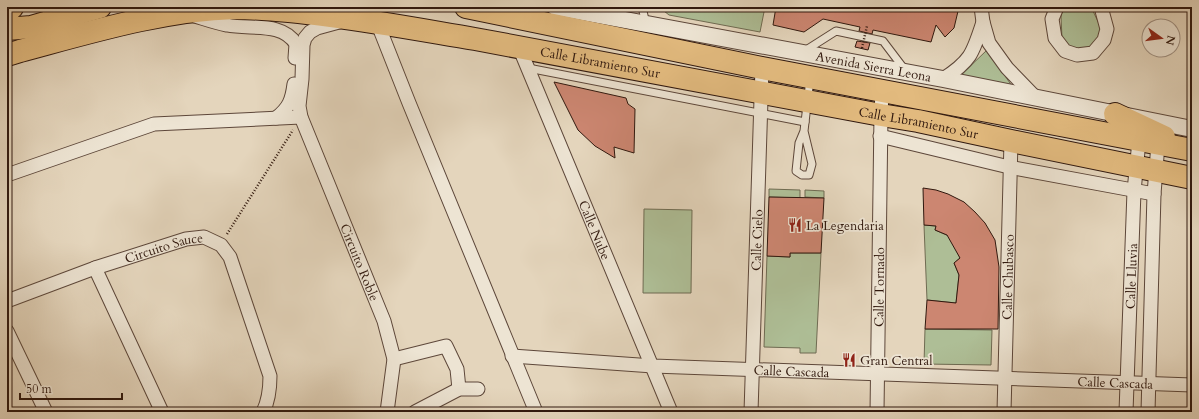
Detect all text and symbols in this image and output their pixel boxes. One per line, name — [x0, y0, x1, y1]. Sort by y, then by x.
north arrow — [1141, 18, 1181, 58]
text: N — [1162, 34, 1179, 47]
street label: Calle Libramiento Sur — [539, 43, 662, 83]
street label: Avenida Sierra Leona — [814, 48, 933, 87]
street label: Calle Libramiento Sur — [857, 103, 980, 144]
street label: Calle Nube — [574, 198, 615, 263]
street label: Calle Cielo — [748, 209, 767, 271]
restaurant icon: La Legendaria — [787, 217, 803, 233]
place label: La Legendaria — [806, 217, 884, 235]
street label: Circuito Roble — [335, 221, 383, 304]
street label: Circuito Sauce — [123, 229, 204, 268]
street label: Calle Chubasco — [998, 234, 1019, 320]
street label: Calle Lluvia — [1122, 243, 1142, 309]
street label: Calle Tornado — [870, 247, 889, 327]
restaurant icon: Gran Central — [841, 352, 857, 368]
place label: Gran Central — [860, 352, 933, 370]
street label: Calle Cascada — [753, 362, 830, 382]
street label: Calle Cascada — [1077, 373, 1154, 394]
scale bar — [20, 375, 122, 401]
text: 50 m — [26, 381, 53, 397]

